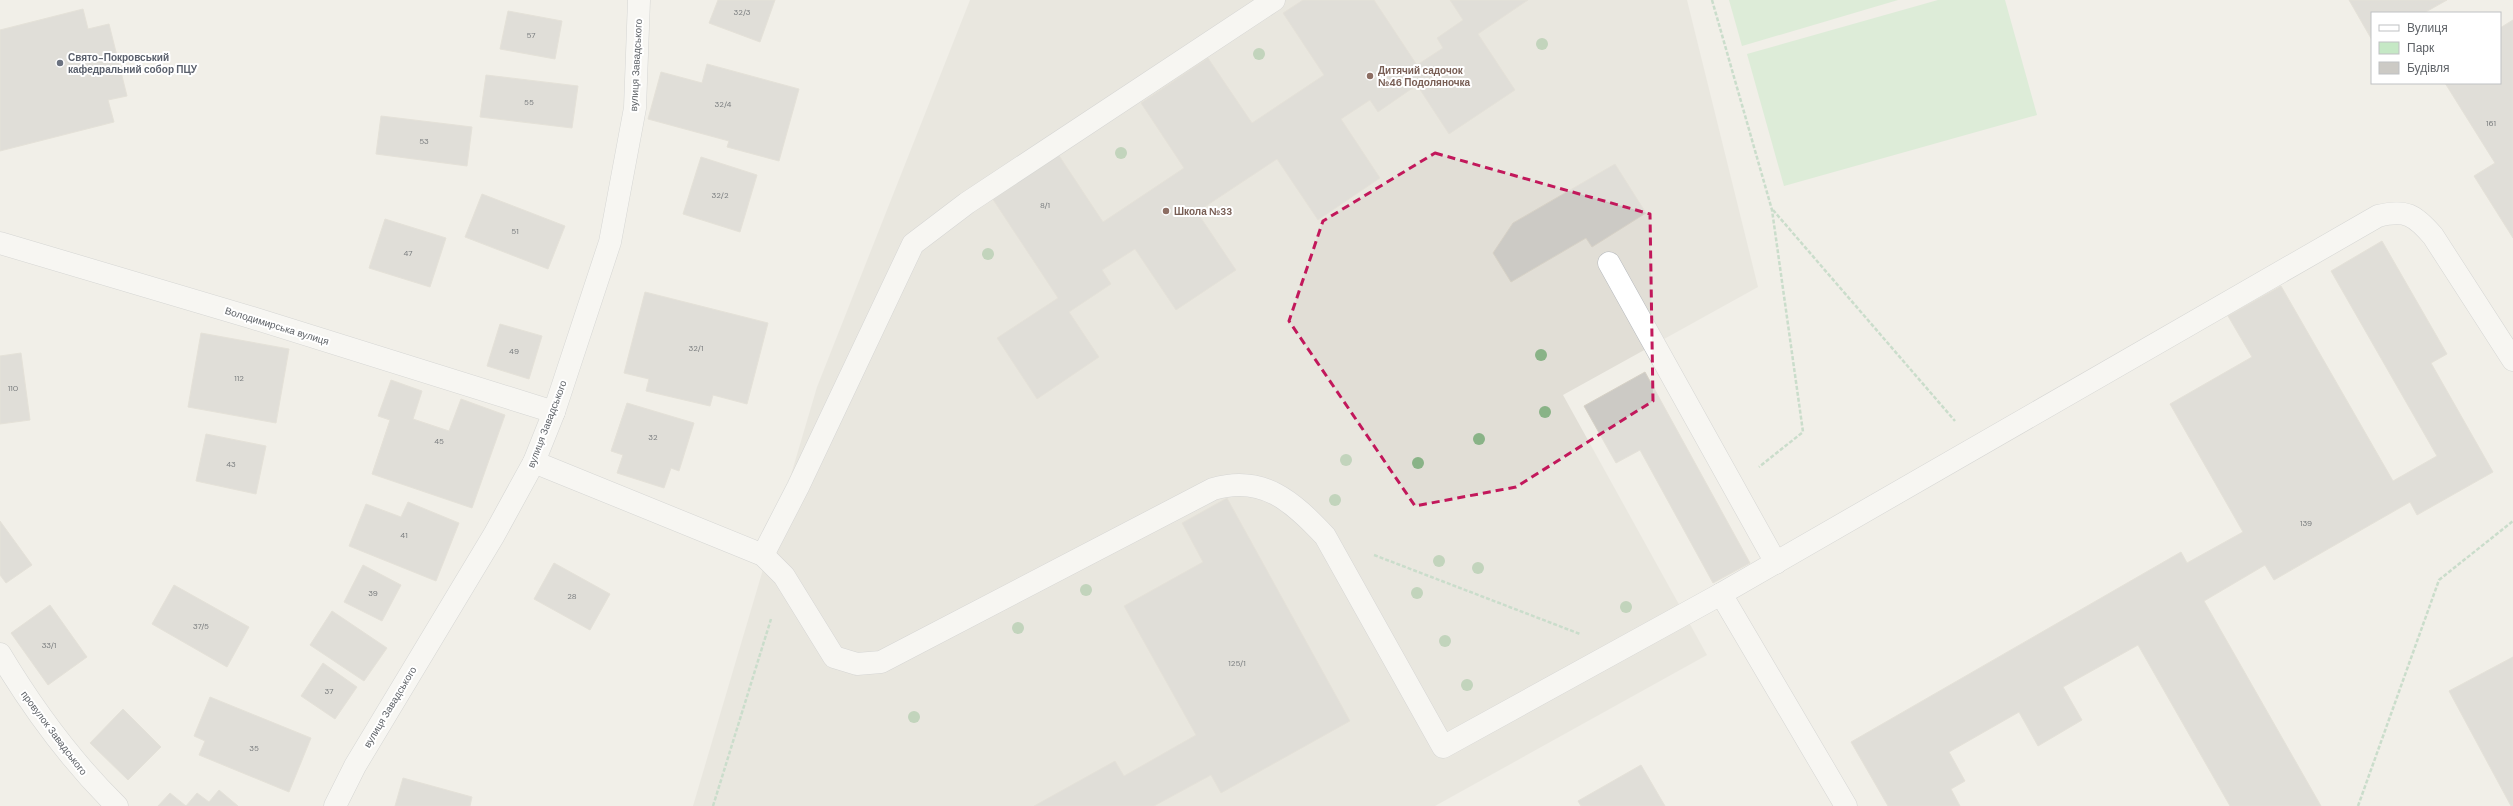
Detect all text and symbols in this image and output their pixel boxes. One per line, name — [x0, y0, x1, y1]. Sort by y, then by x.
house number: 32/3 — [734, 7, 751, 17]
legend — [2371, 12, 2501, 84]
street label: вулиця Завадського — [627, 18, 645, 112]
text: Вулиця — [2407, 20, 2448, 36]
house number: 57 — [526, 30, 536, 40]
text: Парк — [2407, 40, 2435, 56]
place label: Свято-Покровський кафедральний собор ПЦУ — [68, 51, 198, 76]
marker: Свято-Покровський кафедральний собор ПЦУ — [55, 58, 65, 68]
text: Будівля — [2407, 60, 2449, 76]
place label: Дитячий садочок №46 Подоляночка — [1378, 64, 1471, 89]
marker: Дитячий садочок №46 Подоляночка — [1365, 71, 1375, 81]
house number: 55 — [524, 97, 534, 107]
house number: 32/4 — [715, 99, 732, 109]
house number: 161 — [2486, 118, 2496, 128]
house number: 53 — [419, 136, 429, 146]
house number: 32/2 — [711, 190, 729, 200]
house number: 8/1 — [1040, 200, 1050, 210]
place label: Школа №33 — [1174, 205, 1232, 218]
marker: Школа №33 — [1161, 206, 1171, 216]
house number: 51 — [511, 226, 519, 236]
house number: 47 — [403, 248, 413, 258]
street label: Володимирська вулиця — [223, 304, 331, 348]
house number: 32/1 — [689, 343, 703, 353]
house number: 49 — [509, 346, 519, 356]
house number: 112 — [234, 373, 244, 383]
street label: вулиця Завадського — [524, 378, 570, 470]
house number: 110 — [8, 383, 19, 393]
house number: 32 — [648, 432, 658, 442]
house number: 45 — [434, 436, 444, 446]
house number: 43 — [226, 459, 236, 469]
house number: 139 — [2300, 518, 2312, 528]
house number: 41 — [400, 530, 408, 540]
house number: 39 — [368, 588, 378, 598]
house number: 28 — [567, 591, 577, 601]
house number: 37/5 — [193, 621, 209, 631]
house number: 33/1 — [42, 640, 56, 650]
house number: 125/1 — [1228, 658, 1246, 668]
street label: вулиця Завадського — [361, 664, 420, 750]
house number: 37 — [325, 686, 333, 696]
street label: провулок Завадського — [18, 688, 90, 778]
house number: 35 — [249, 743, 259, 753]

